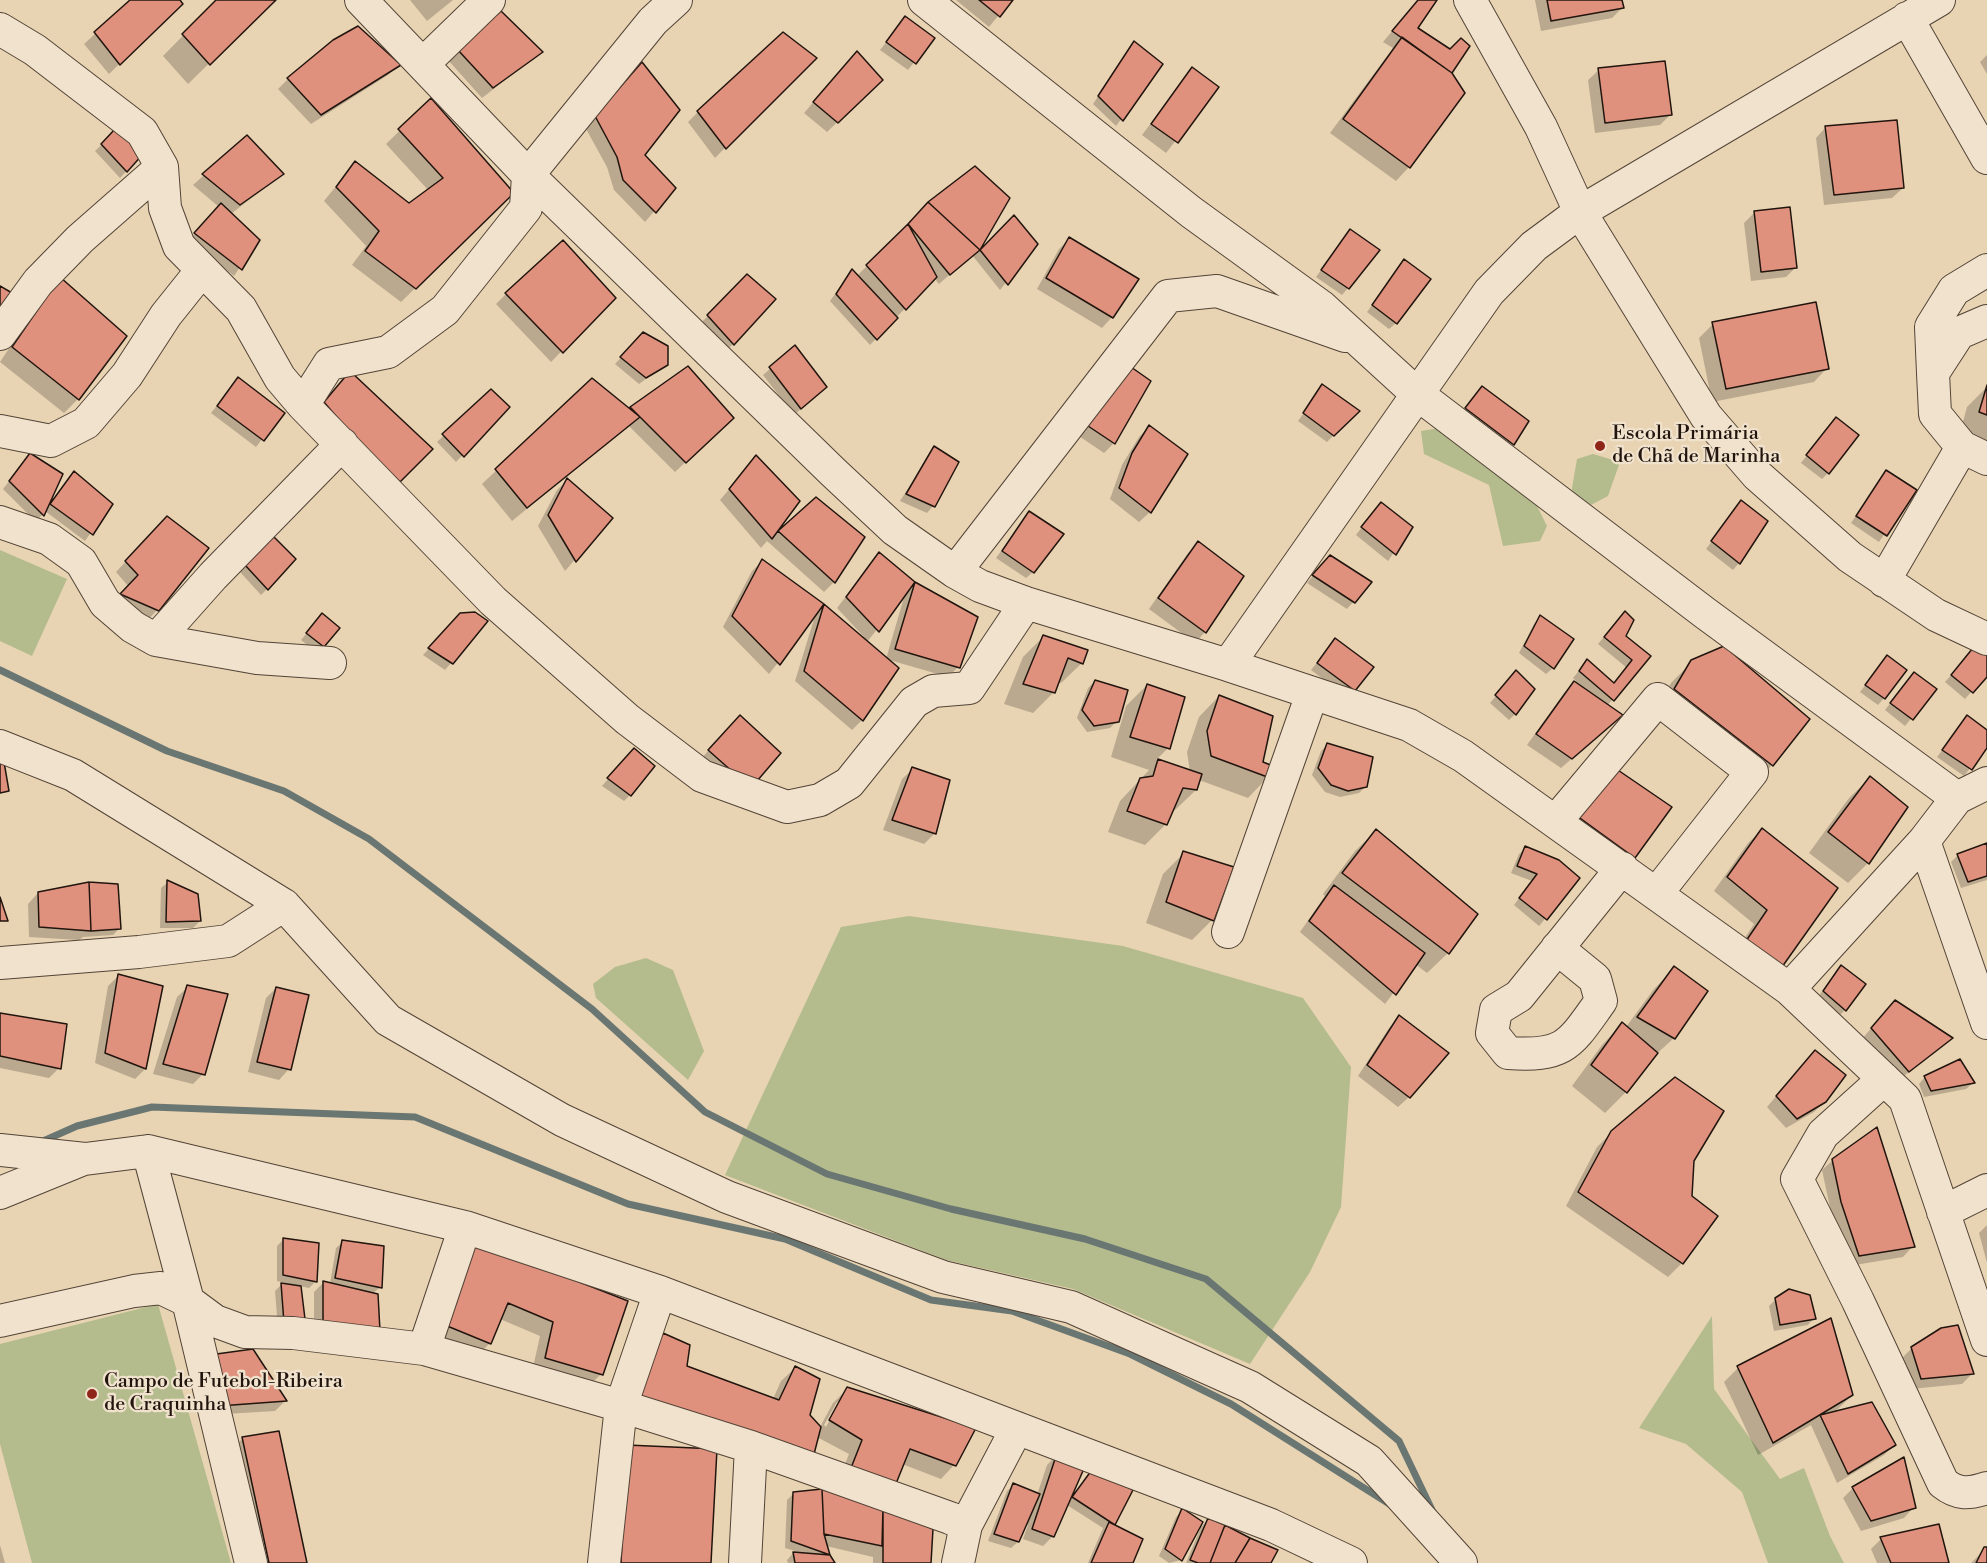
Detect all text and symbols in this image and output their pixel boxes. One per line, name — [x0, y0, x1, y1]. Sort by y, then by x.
place label: Escola Primária de Chã de Marinha — [1612, 422, 1780, 469]
marker: Escola Primária de Chã de Marinha — [1593, 439, 1607, 453]
place label: Campo de Futebol-Ribeira de Craquinha — [104, 1370, 343, 1417]
marker: Campo de Futebol-Ribeira de Craquinha — [85, 1387, 99, 1401]

